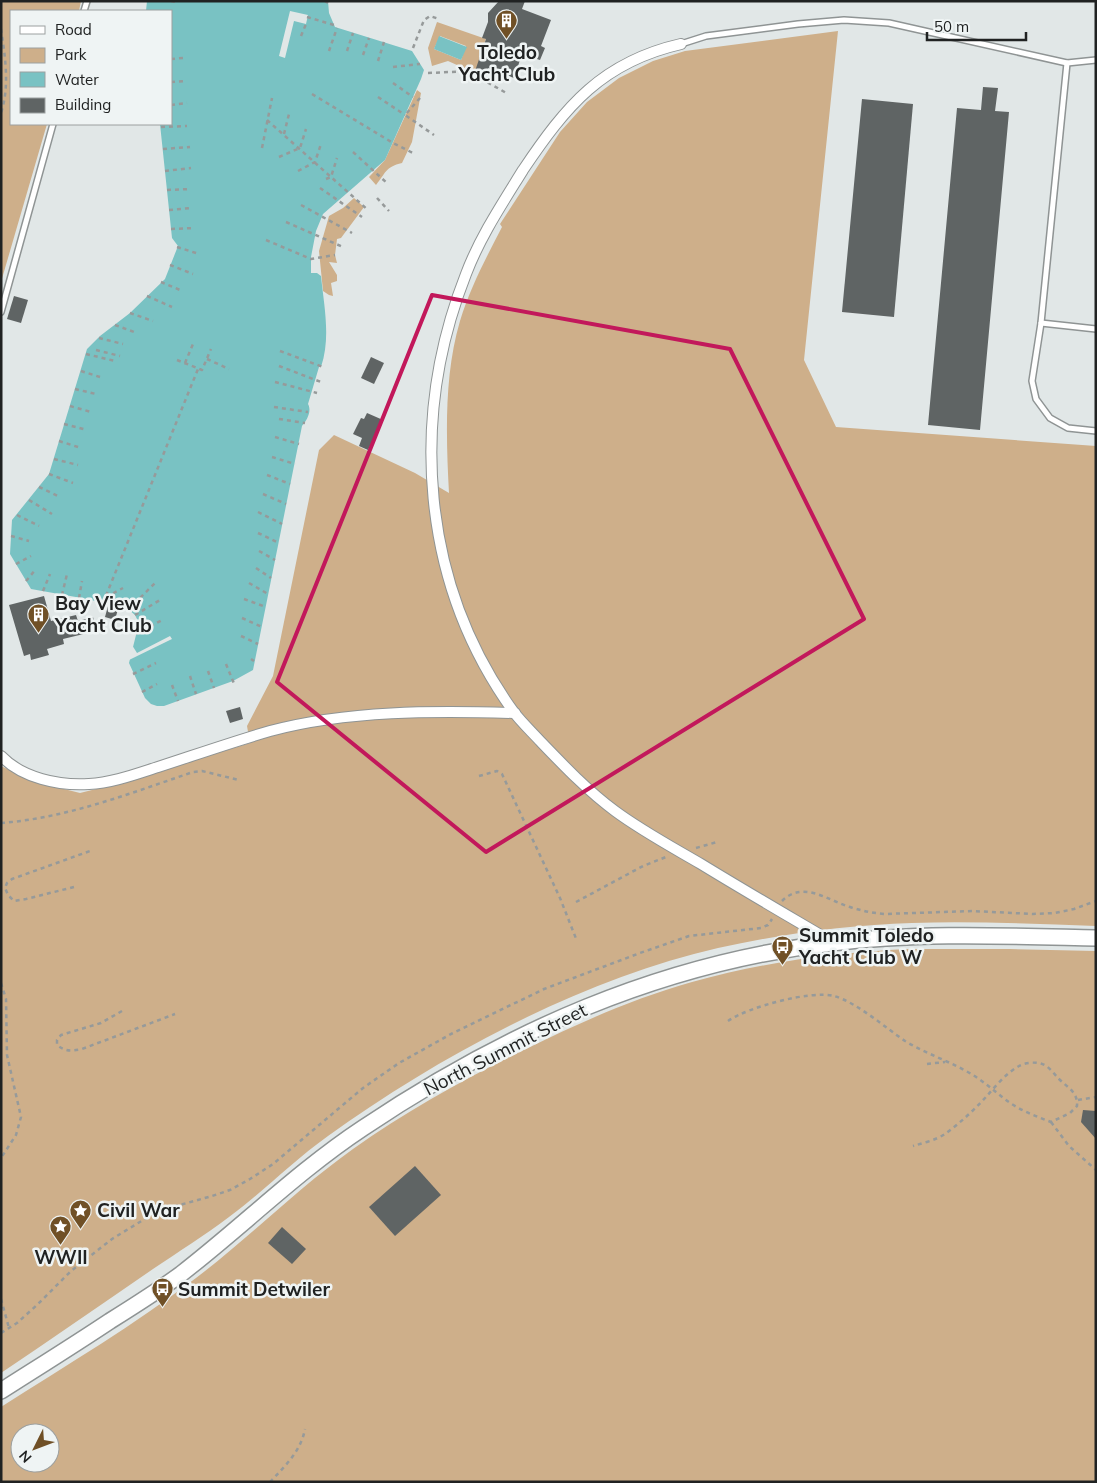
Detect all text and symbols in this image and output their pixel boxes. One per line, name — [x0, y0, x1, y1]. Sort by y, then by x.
building icon: Toledo Yacht Club — [495, 9, 519, 40]
legend — [10, 10, 172, 125]
scale bar — [927, 10, 1026, 42]
text: 50 m — [934, 17, 969, 36]
text: Road — [55, 20, 92, 39]
place label: Toledo Yacht Club — [458, 40, 556, 86]
text: Park — [55, 45, 87, 64]
text: Water — [55, 70, 99, 89]
text: Building — [55, 95, 111, 114]
place label: Bay View Yacht Club — [54, 591, 152, 637]
building icon: Bay View Yacht Club — [27, 602, 51, 633]
place label: Summit Toledo Yacht Club W — [798, 923, 934, 969]
bus stop icon: Summit Toledo Yacht Club W — [771, 934, 795, 965]
street label: North Summit Street — [419, 997, 591, 1101]
place icon: Civil War — [69, 1198, 93, 1229]
place label: Civil War — [97, 1198, 180, 1222]
place icon: WWII — [49, 1214, 73, 1245]
place label: WWII — [34, 1245, 88, 1269]
bus stop icon: Summit Detwiler — [150, 1277, 174, 1308]
place label: Summit Detwiler — [178, 1277, 330, 1301]
north arrow — [10, 1423, 60, 1473]
text: N — [15, 1447, 36, 1467]

